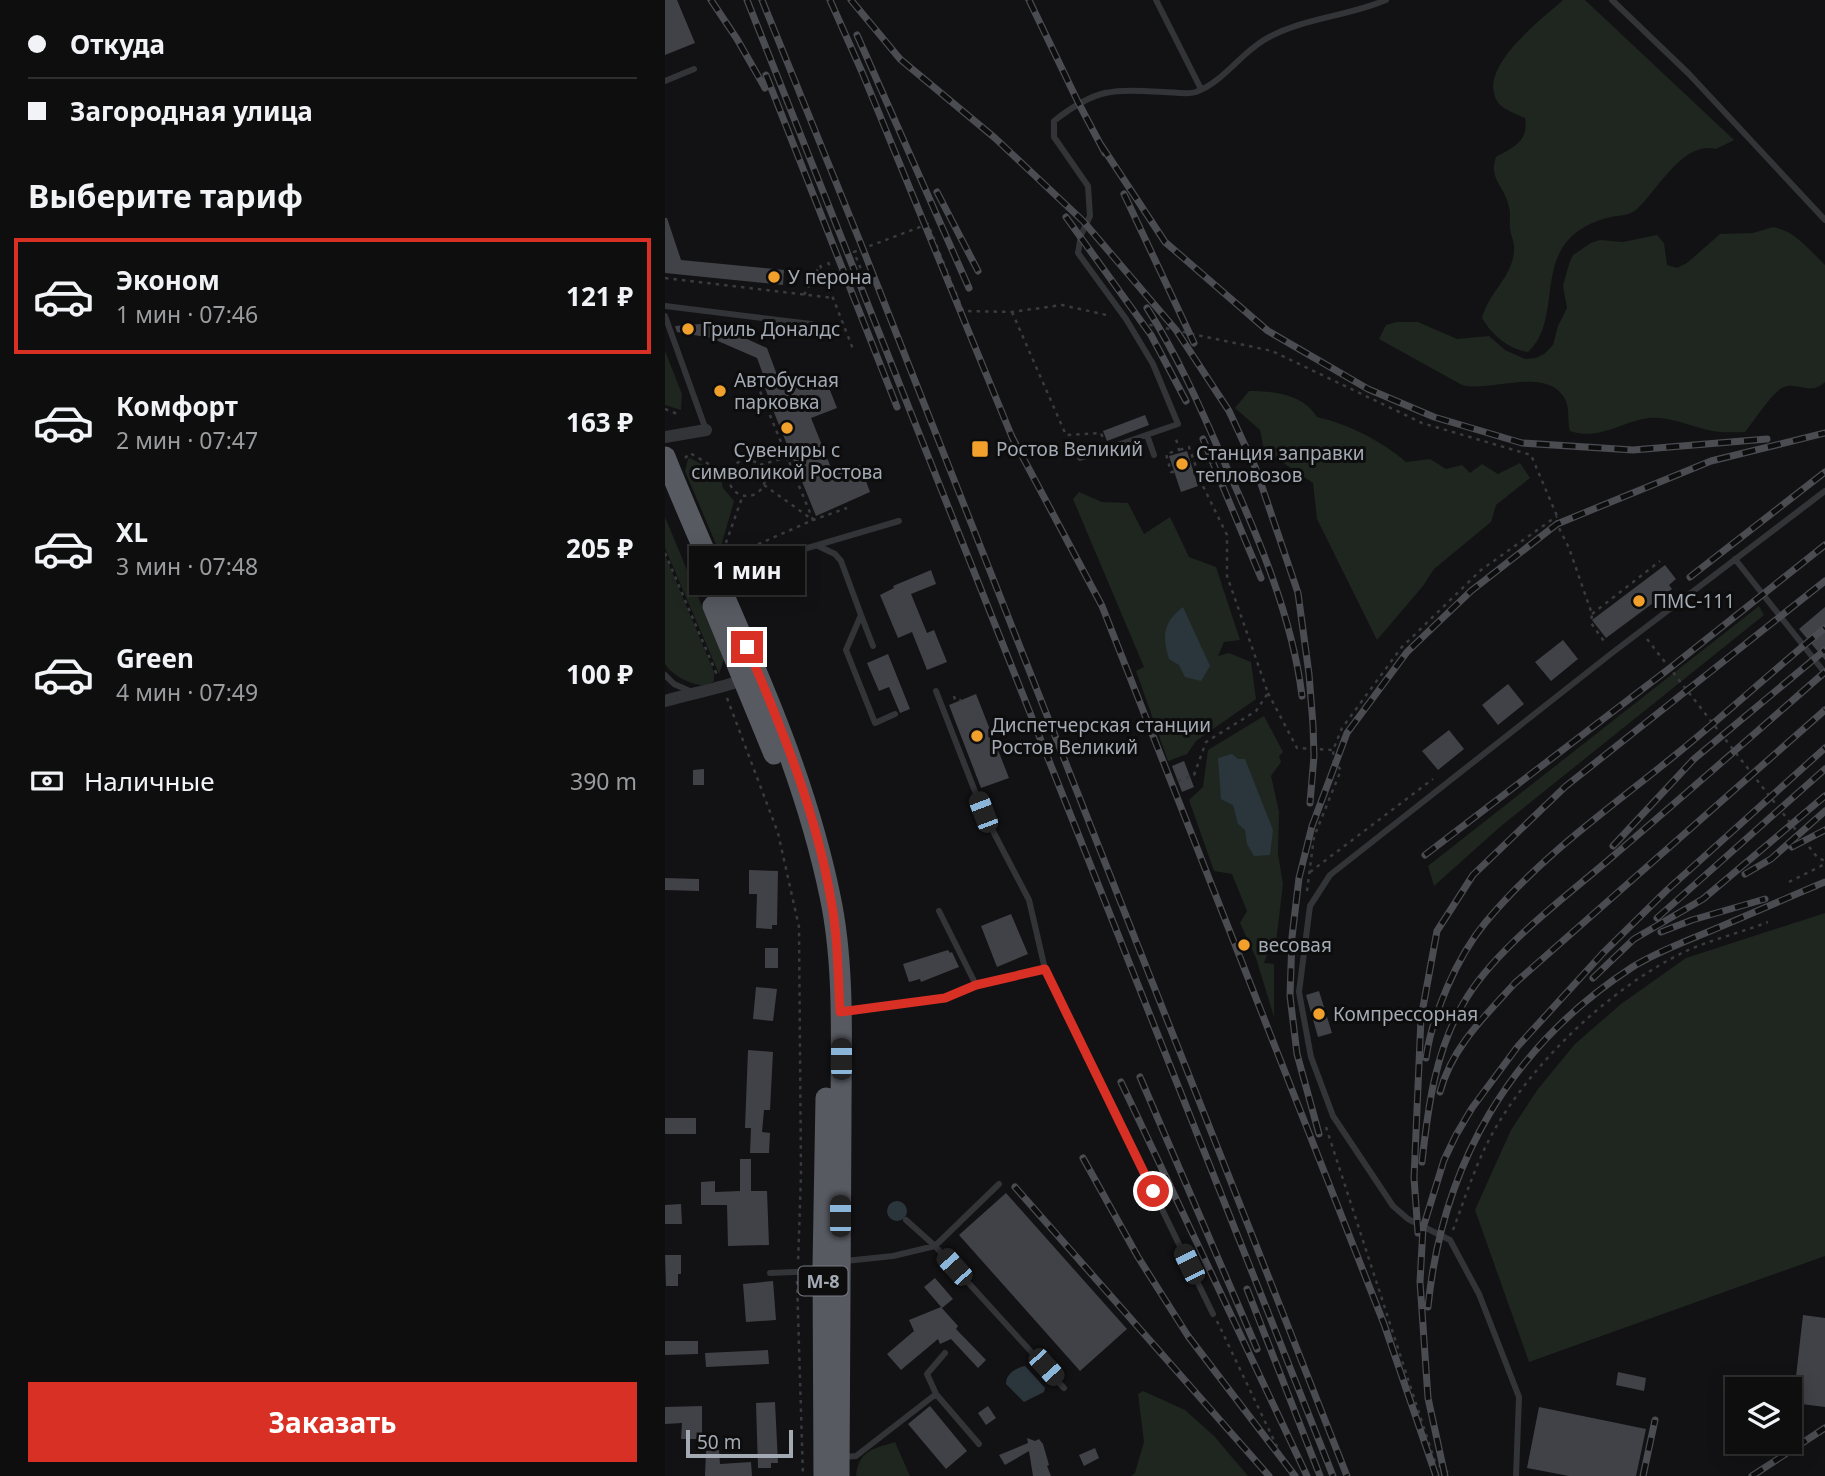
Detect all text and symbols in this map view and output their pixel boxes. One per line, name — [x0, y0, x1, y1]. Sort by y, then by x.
text: Откуда — [70, 26, 165, 62]
text: Загородная улица — [70, 93, 313, 129]
text: Выберите тариф — [28, 174, 303, 217]
text: Эконом — [116, 262, 220, 298]
place label: У перона — [788, 264, 872, 290]
icon: car — [32, 265, 95, 328]
marker: У перона — [766, 269, 782, 285]
text: 121 ₽ — [566, 278, 633, 314]
text: 1 мин · 07:46 — [116, 298, 258, 330]
place label: Гриль Доналдс — [702, 316, 840, 342]
marker: Гриль Доналдс — [680, 321, 696, 337]
place label: Автобусная парковка — [734, 367, 839, 415]
marker: Автобусная парковка — [712, 383, 728, 399]
text: Комфорт — [116, 388, 238, 424]
icon: car — [32, 391, 95, 454]
text: 163 ₽ — [566, 404, 633, 440]
marker: Сувениры с символикой Ростова — [779, 420, 795, 436]
text: 2 мин · 07:47 — [116, 424, 258, 456]
place label: Ростов Великий — [996, 436, 1143, 462]
place label: Сувениры с символикой Ростова — [691, 437, 883, 485]
marker: Ростов Великий — [970, 439, 990, 459]
place label: Станция заправки тепловозов — [1196, 440, 1365, 488]
marker: Станция заправки тепловозов — [1174, 456, 1190, 472]
text: XL — [116, 514, 148, 550]
icon: car — [32, 517, 95, 580]
text: 205 ₽ — [566, 530, 633, 566]
callout: 1 мин — [689, 546, 805, 594]
text: 3 мин · 07:48 — [116, 550, 258, 582]
text: 1 мин — [713, 554, 781, 586]
place label: ПМС-111 — [1653, 588, 1735, 614]
marker: ПМС-111 — [1631, 593, 1647, 609]
route end — [731, 631, 763, 663]
text: Green — [116, 640, 194, 676]
icon: car — [32, 643, 95, 706]
text: 100 ₽ — [566, 656, 633, 692]
text: 4 мин · 07:49 — [116, 676, 258, 708]
place label: Диспетчерская станции Ростов Великий — [991, 712, 1211, 760]
marker: Диспетчерская станции Ростов Великий — [969, 728, 985, 744]
icon: cash — [28, 762, 66, 800]
text: Наличные — [84, 763, 215, 799]
text: 390 m — [570, 765, 637, 797]
car — [966, 789, 1001, 835]
place label: весовая — [1258, 932, 1332, 958]
marker: весовая — [1236, 937, 1252, 953]
place label: Компрессорная — [1333, 1001, 1478, 1027]
marker: Компрессорная — [1311, 1006, 1327, 1022]
car — [831, 1038, 852, 1080]
route start — [1137, 1175, 1169, 1207]
car — [830, 1195, 851, 1237]
car — [1171, 1241, 1208, 1287]
car — [933, 1244, 976, 1290]
road number: М-8 — [799, 1266, 847, 1296]
car — [1025, 1344, 1068, 1390]
map controls — [1725, 1377, 1802, 1454]
button: layers — [1725, 1377, 1802, 1454]
button: Заказать — [28, 1382, 637, 1462]
scale bar — [686, 1427, 793, 1459]
text: 50 m — [697, 1429, 741, 1455]

